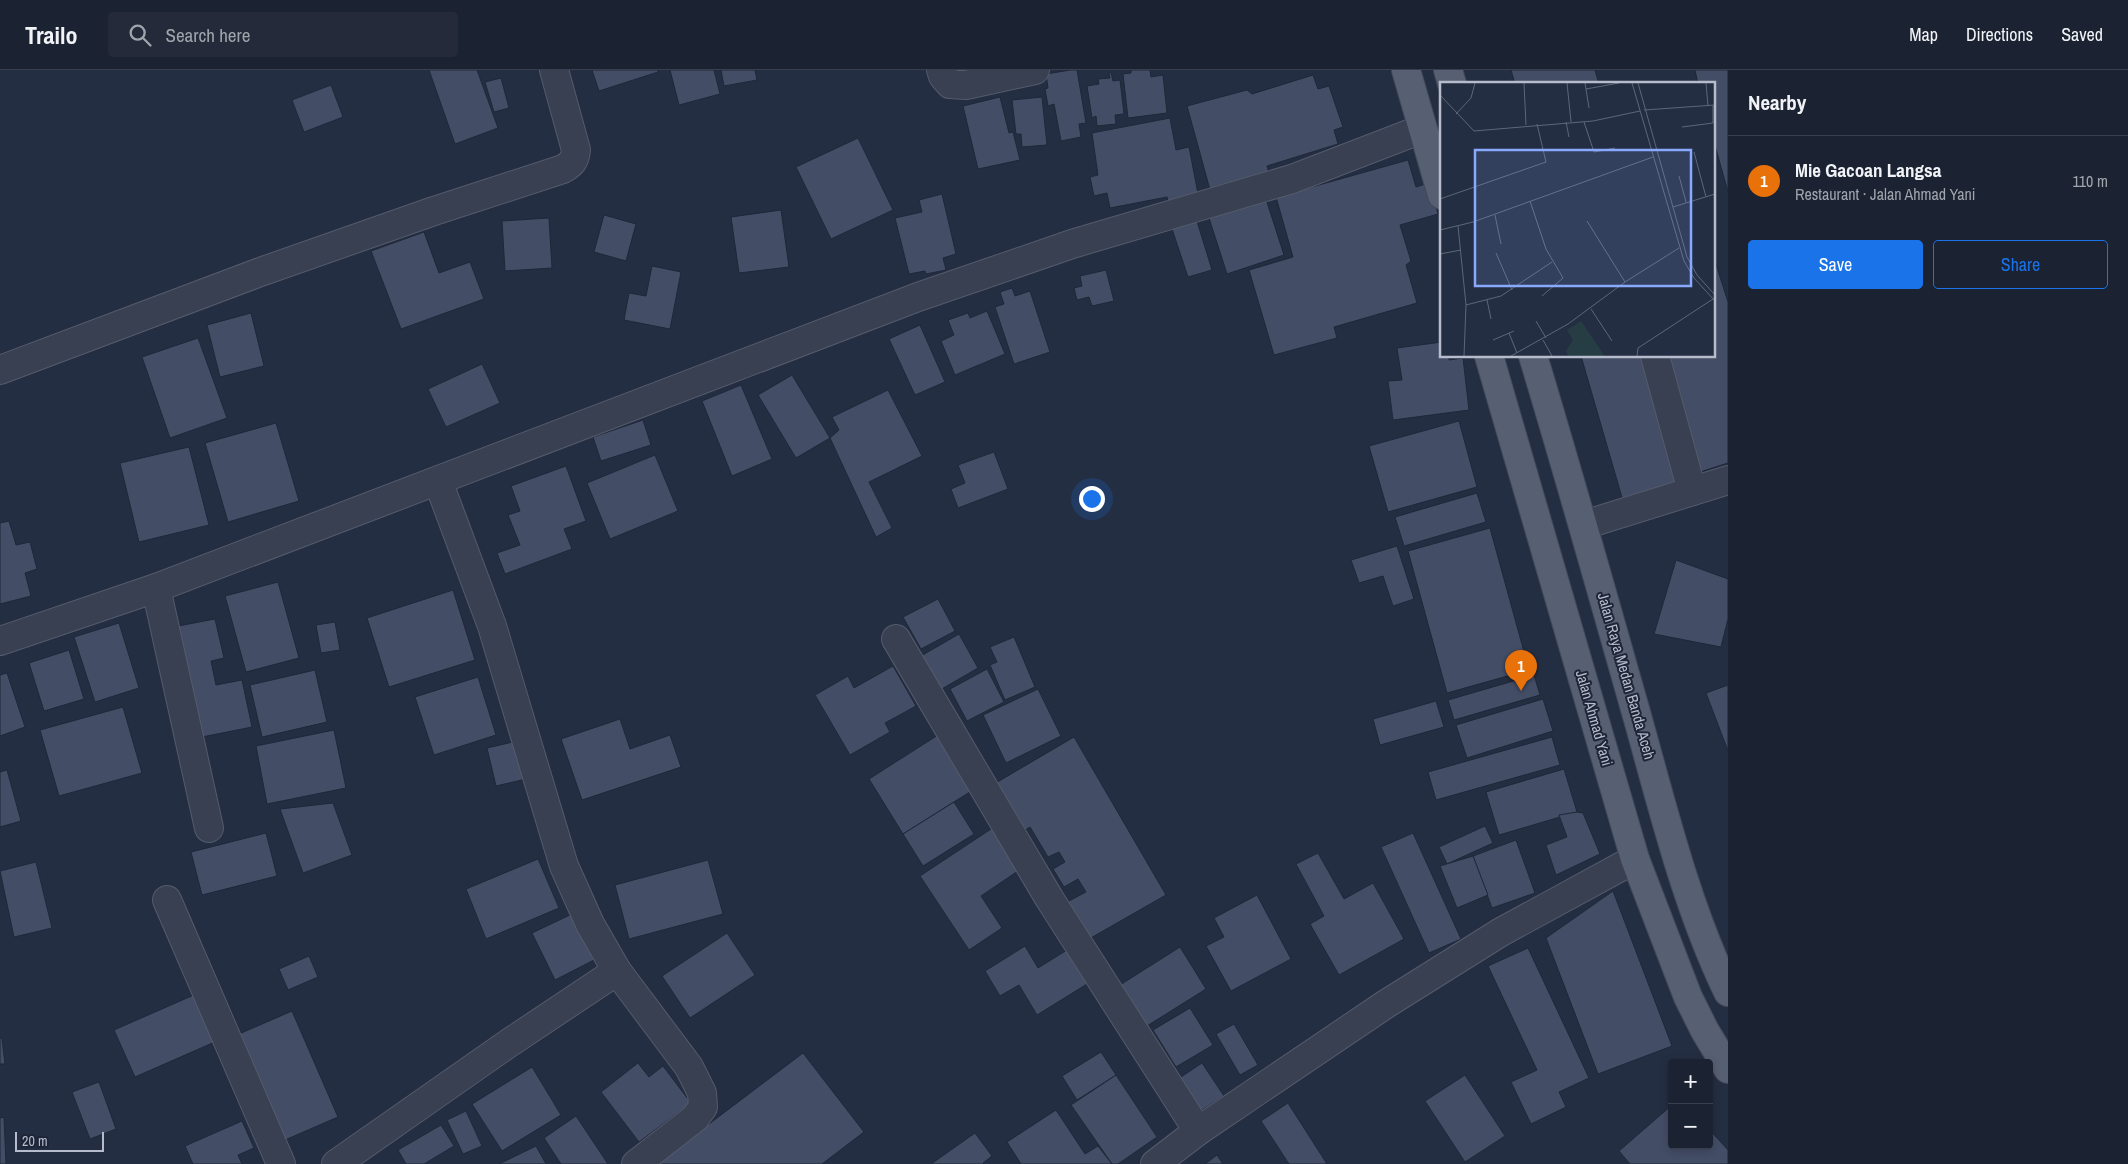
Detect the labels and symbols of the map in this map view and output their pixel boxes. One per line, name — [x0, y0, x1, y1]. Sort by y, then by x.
inset map — [1440, 82, 1716, 358]
your location — [1079, 486, 1105, 512]
street label: Jalan Raya Medan Banda Aceh — [1593, 590, 1660, 762]
pin: 1 — [1505, 650, 1537, 691]
street label: Jalan Ahmad Yani — [1571, 668, 1618, 768]
scale bar — [15, 1129, 104, 1152]

